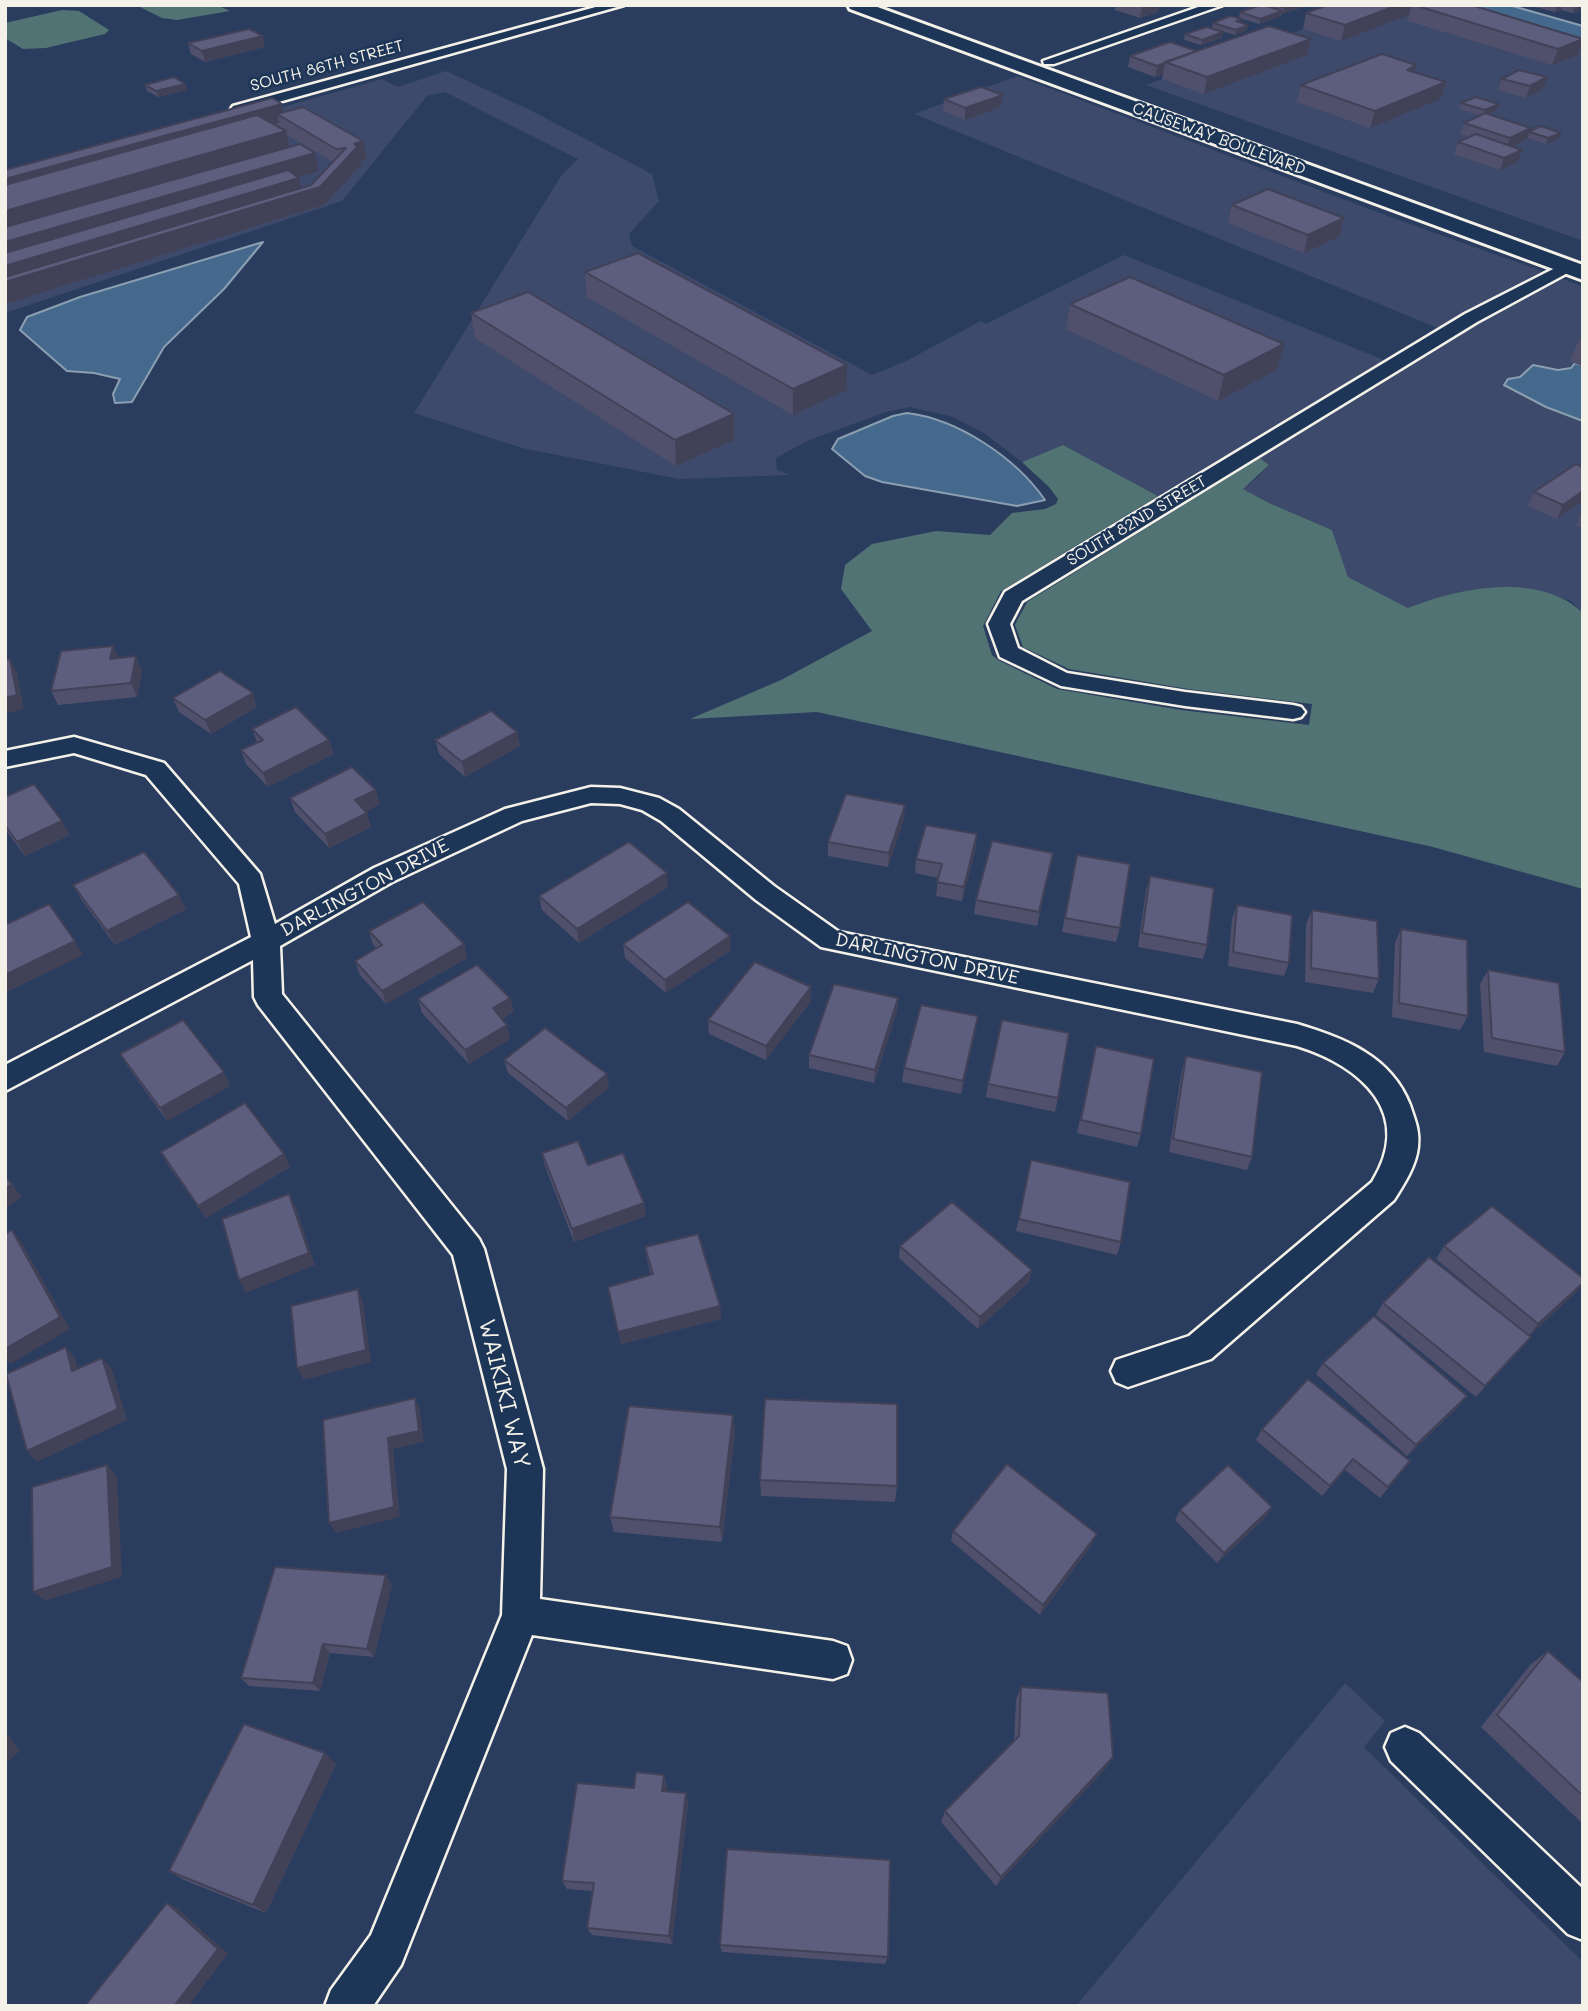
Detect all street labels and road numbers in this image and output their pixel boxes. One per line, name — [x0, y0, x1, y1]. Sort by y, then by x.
street label: SOUTH 86TH STREET — [248, 36, 406, 96]
street label: CAUSEWAY BOULEVARD — [1130, 99, 1308, 179]
street label: SOUTH 82ND STREET — [1064, 472, 1210, 570]
street label: DARLINGTON DRIVE — [277, 834, 453, 942]
street label: DARLINGTON DRIVE — [833, 928, 1021, 990]
street label: WAIKIKI WAY — [472, 1317, 536, 1471]

